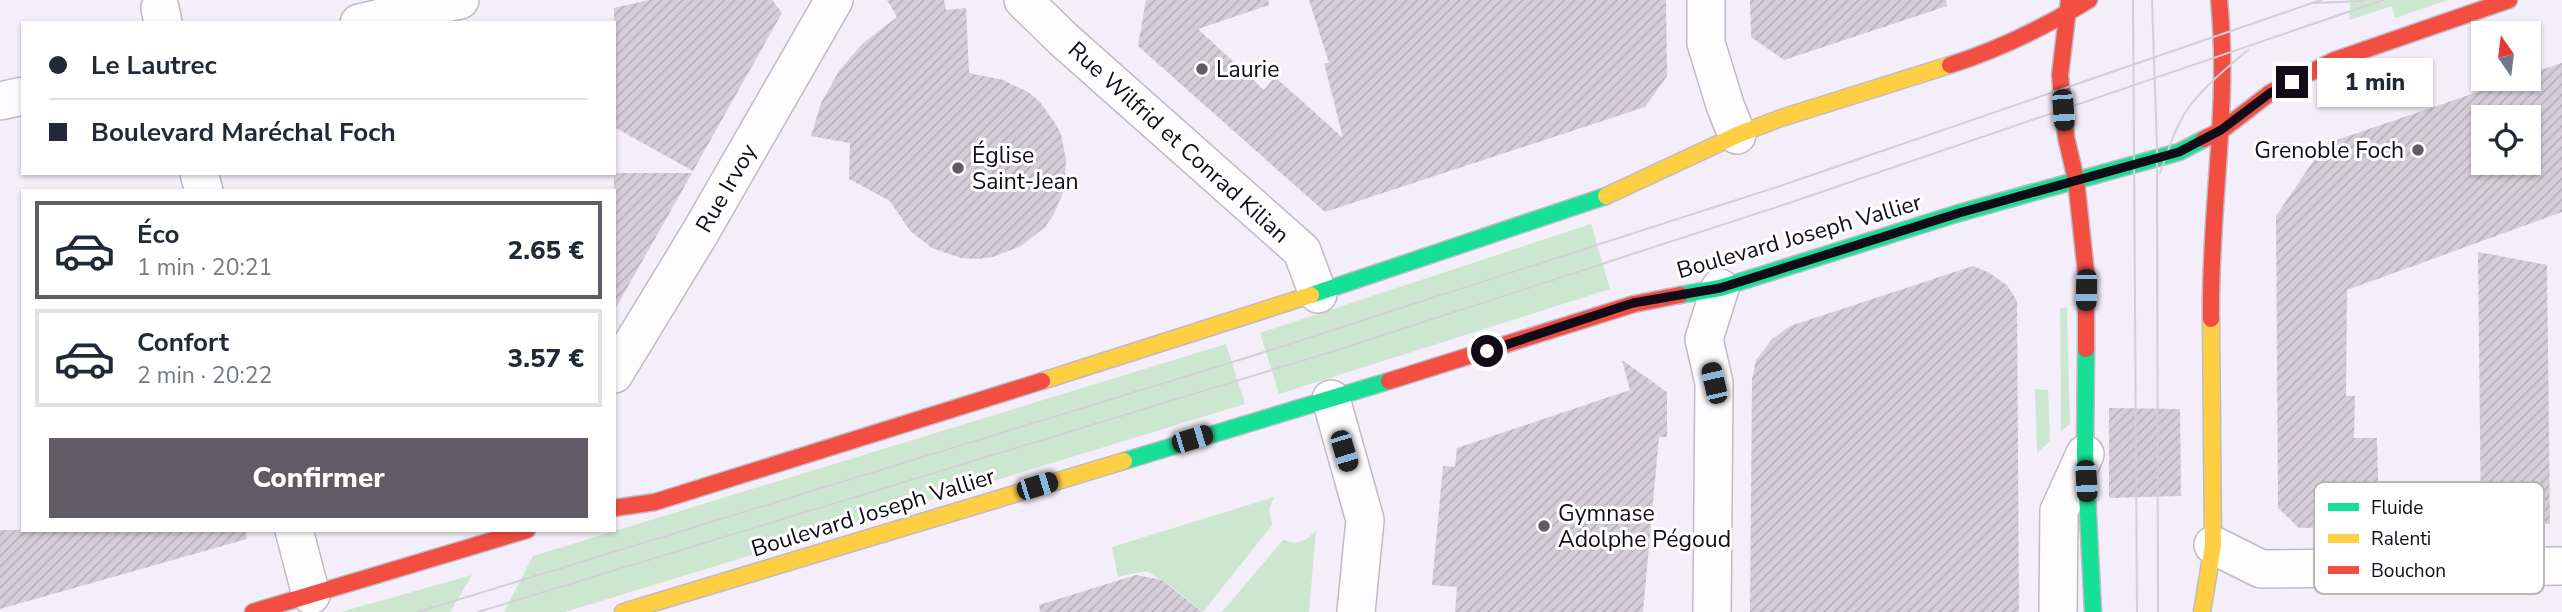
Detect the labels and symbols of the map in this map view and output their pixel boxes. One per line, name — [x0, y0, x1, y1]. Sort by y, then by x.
north arrow — [2471, 21, 2541, 91]
street label: Rue Wilfrid et Conrad Kilian — [1061, 35, 1296, 250]
place label: Laurie — [1216, 54, 1279, 85]
callout: 1 min — [2316, 57, 2432, 106]
marker: Laurie — [1194, 61, 1210, 77]
route end — [2276, 66, 2308, 98]
car — [2052, 88, 2075, 132]
place label: Grenoble Foch — [2254, 135, 2404, 166]
street label: Rue Irvoy — [689, 138, 764, 238]
place label: Église Saint-Jean — [972, 140, 1079, 197]
marker: Grenoble Foch — [2410, 142, 2426, 158]
marker: Église Saint-Jean — [950, 160, 966, 176]
street label: Boulevard Joseph Vallier — [1673, 186, 1926, 286]
car — [2076, 269, 2097, 311]
route start — [1471, 335, 1503, 367]
car — [1700, 360, 1729, 406]
car — [1169, 423, 1216, 455]
car — [1328, 428, 1361, 474]
car — [2075, 459, 2098, 503]
street label: Boulevard Joseph Vallier — [747, 460, 1000, 564]
car — [1014, 470, 1061, 502]
legend — [2314, 482, 2544, 594]
text: Fluide — [2371, 495, 2423, 521]
place label: Gymnase Adolphe Pégoud — [1558, 498, 1731, 555]
marker: Gymnase Adolphe Pégoud — [1536, 518, 1552, 534]
text: Ralenti — [2371, 526, 2431, 552]
text: Bouchon — [2371, 558, 2446, 584]

